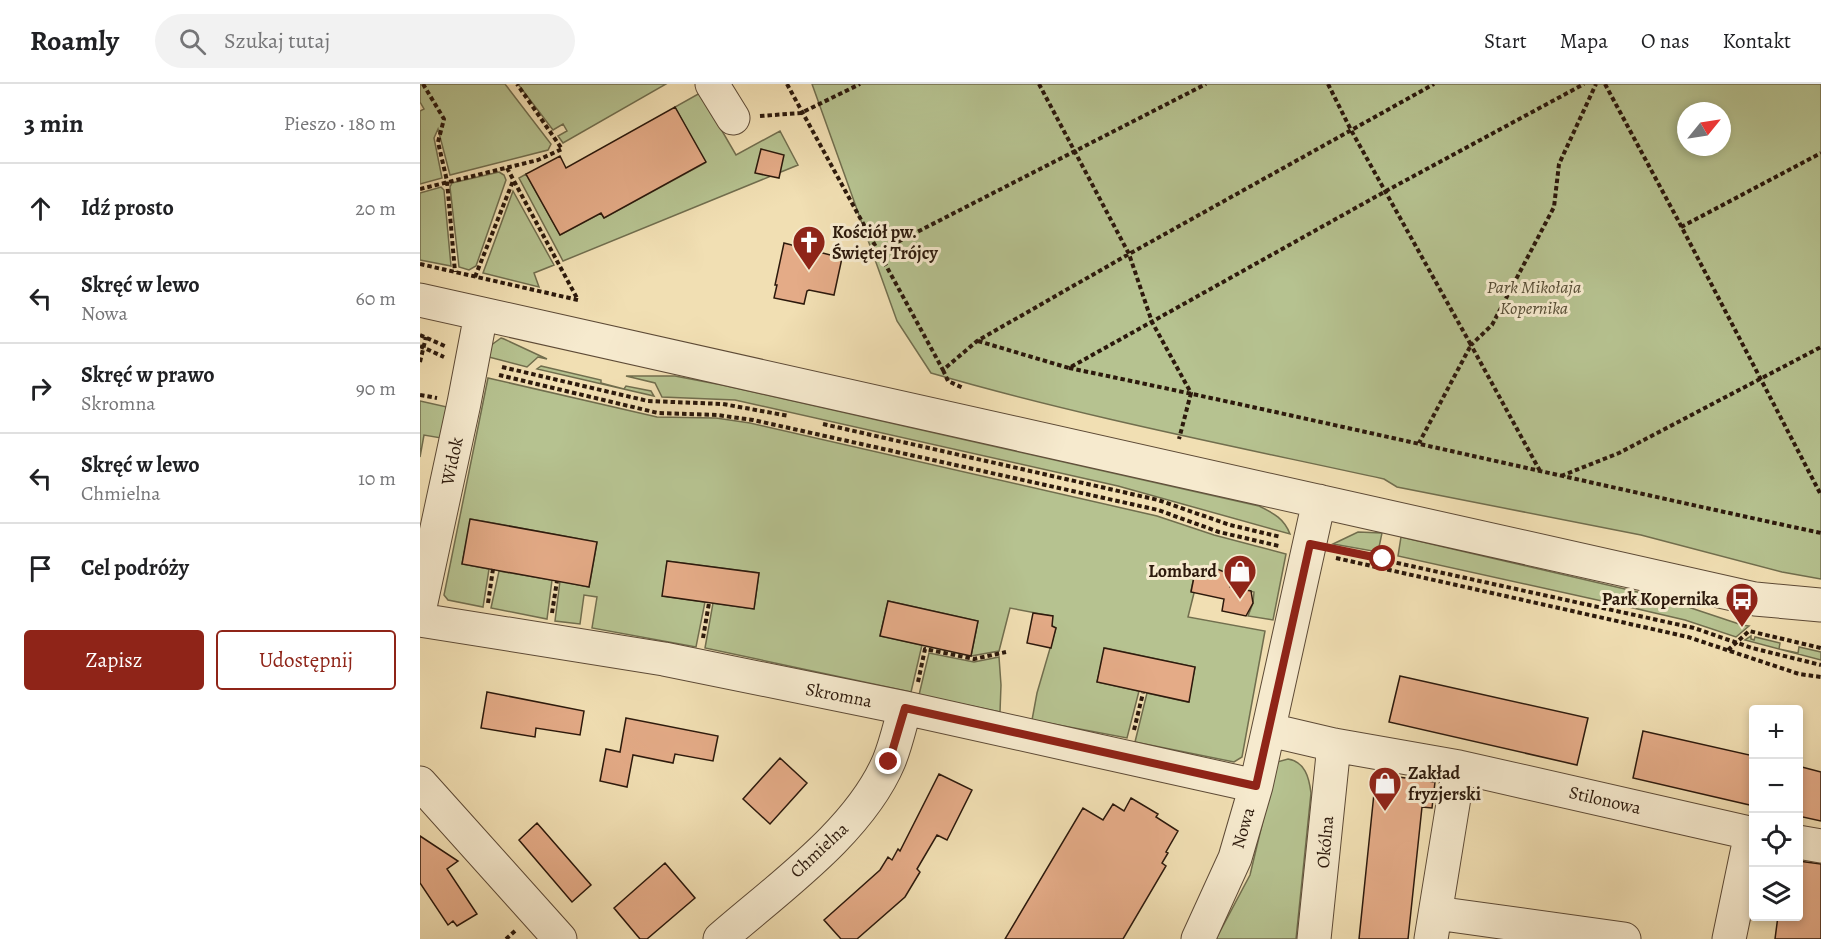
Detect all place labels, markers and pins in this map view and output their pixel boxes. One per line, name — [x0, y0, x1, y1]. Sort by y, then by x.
place label: Kościół pw. Świętej Trójcy — [832, 220, 938, 265]
church icon: Kościół pw. Świętej Trójcy — [791, 224, 827, 271]
shop icon: Lombard — [1222, 553, 1258, 600]
place label: Lombard — [1148, 559, 1217, 583]
bus stop icon: Park Kopernika — [1724, 581, 1760, 628]
place label: Park Kopernika — [1602, 587, 1719, 611]
place label: Zakład fryzjerski — [1408, 761, 1481, 806]
shop icon: Zakład fryzjerski — [1367, 765, 1403, 812]

